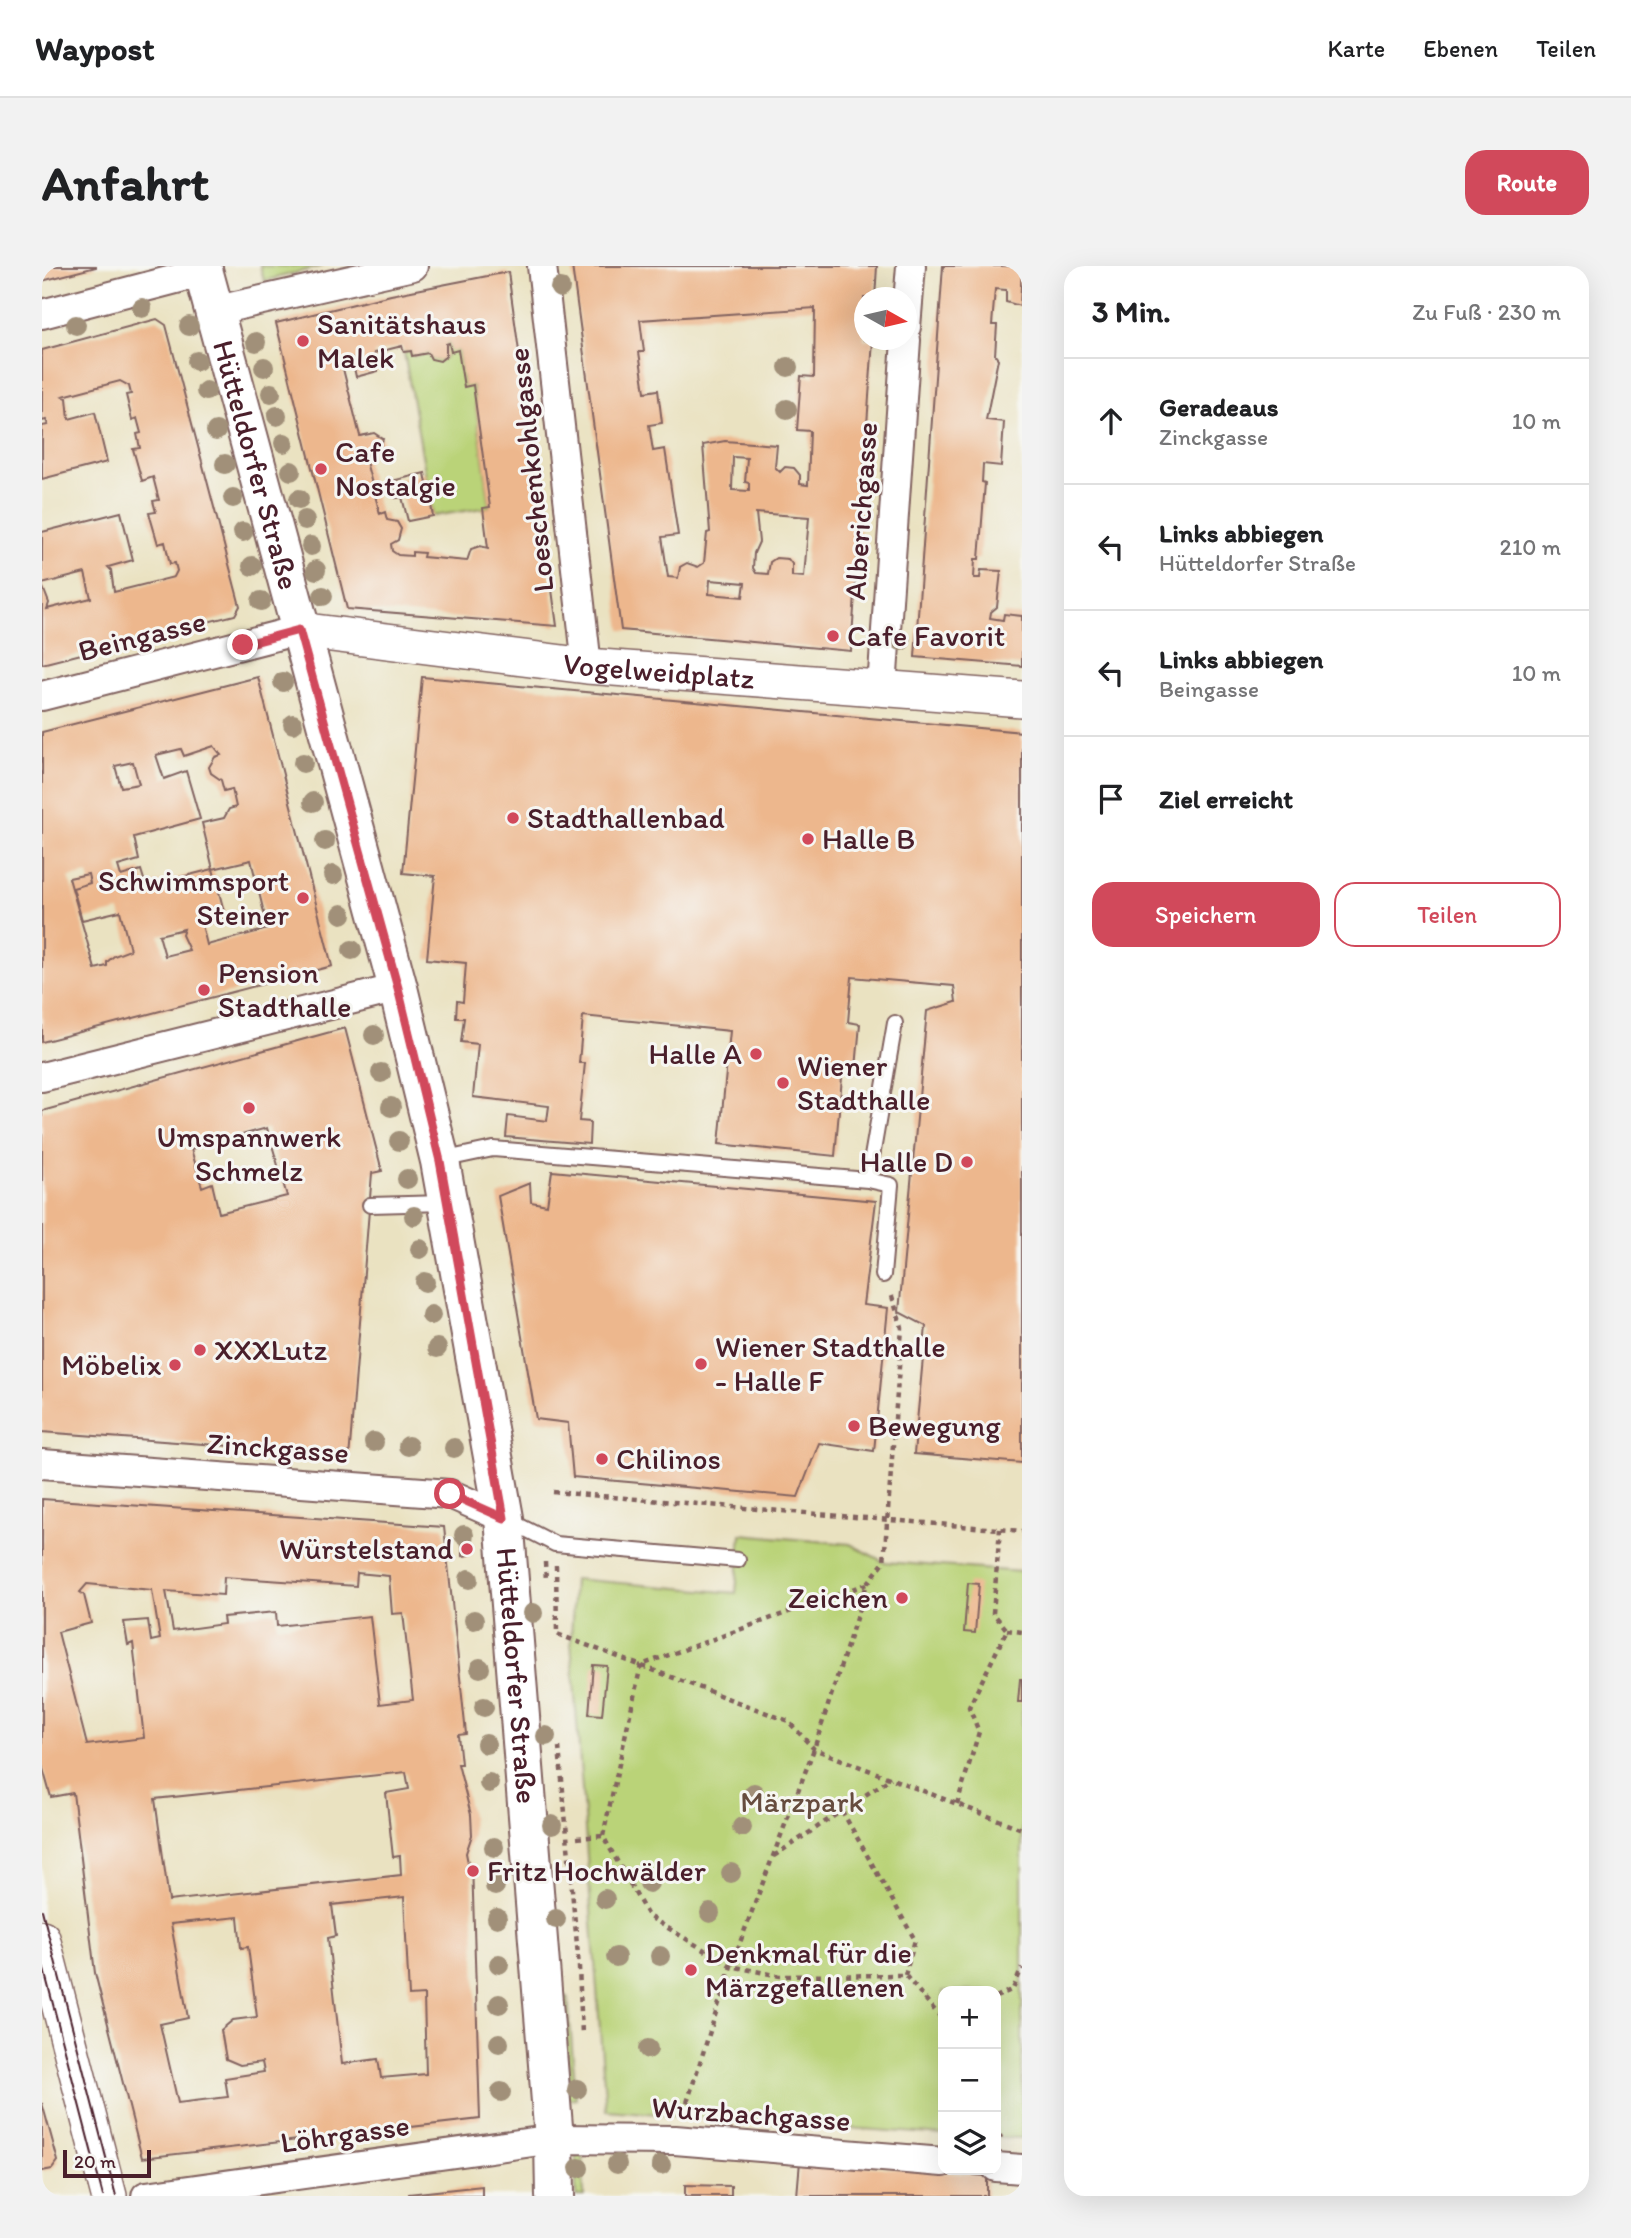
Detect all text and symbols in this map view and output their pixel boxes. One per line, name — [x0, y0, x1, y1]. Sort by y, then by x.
text: Waypost — [35, 29, 155, 68]
text: Karte — [1327, 34, 1385, 63]
text: Ebenen — [1423, 34, 1498, 63]
text: Teilen — [1536, 34, 1596, 63]
button: Route — [1465, 150, 1589, 215]
text: Anfahrt — [42, 153, 209, 212]
north arrow — [854, 287, 917, 350]
text: 3 Min. — [1092, 293, 1171, 330]
text: Zu Fuß · 230 m — [1412, 298, 1561, 326]
place label: Sanitätshaus Malek — [317, 305, 487, 376]
marker: Sanitätshaus Malek — [295, 333, 311, 349]
street label: Hütteldorfer Straße — [205, 336, 308, 594]
street label: Loeschenkohlgasse — [499, 346, 562, 594]
text: Geradeaus — [1159, 391, 1278, 423]
icon: ahead — [1092, 402, 1130, 440]
text: 10 m — [1512, 407, 1561, 435]
street label: Alberichgasse — [836, 421, 885, 601]
text: Zinckgasse — [1159, 423, 1268, 451]
place label: Cafe Nostalgie — [335, 433, 456, 504]
marker: Cafe Nostalgie — [313, 461, 329, 477]
text: Links abbiegen — [1159, 517, 1324, 549]
icon: left — [1092, 528, 1130, 566]
text: 210 m — [1500, 533, 1561, 561]
text: Hütteldorfer Straße — [1159, 549, 1356, 577]
street label: Beingasse — [74, 602, 210, 669]
place label: Cafe Favorit — [847, 617, 1005, 654]
marker: Cafe Favorit — [825, 628, 841, 644]
route end — [227, 629, 258, 660]
text: Links abbiegen — [1159, 643, 1324, 675]
street label: Vogelweidplatz — [561, 644, 756, 697]
icon: left — [1092, 654, 1130, 692]
text: 10 m — [1512, 659, 1561, 687]
text: Beingasse — [1159, 675, 1259, 703]
icon: arrive — [1092, 780, 1130, 818]
text: Ziel erreicht — [1159, 783, 1293, 815]
place label: Stadthallenbad — [527, 799, 725, 836]
marker: Stadthallenbad — [505, 810, 521, 826]
place label: Halle B — [822, 820, 915, 857]
marker: Halle B — [800, 831, 816, 847]
place label: Schwimmsport Steiner — [98, 862, 289, 933]
button: Speichern — [1092, 882, 1320, 947]
button: Teilen — [1334, 882, 1561, 947]
marker: Schwimmsport Steiner — [295, 890, 311, 906]
place label: Pension Stadthalle — [218, 954, 351, 1025]
marker: Pension Stadthalle — [196, 982, 212, 998]
place label: Halle A — [648, 1035, 742, 1072]
marker: Halle A — [748, 1046, 764, 1062]
place label: Wiener Stadthalle — [797, 1047, 930, 1118]
marker: Wiener Stadthalle — [775, 1075, 791, 1091]
marker: Umspannwerk Schmelz — [241, 1100, 257, 1116]
place label: Umspannwerk Schmelz — [157, 1118, 341, 1189]
place label: Halle D — [860, 1143, 953, 1180]
marker: Halle D — [959, 1154, 975, 1170]
place label: Wiener Stadthalle - Halle F — [715, 1328, 946, 1399]
place label: XXXLutz — [214, 1331, 327, 1368]
marker: XXXLutz — [192, 1342, 208, 1358]
place label: Möbelix — [61, 1346, 161, 1383]
marker: Wiener Stadthalle - Halle F — [693, 1356, 709, 1372]
marker: Möbelix — [167, 1357, 183, 1373]
place label: Bewegung — [868, 1407, 1001, 1444]
marker: Bewegung — [846, 1418, 862, 1434]
street label: Zinckgasse — [206, 1424, 350, 1471]
place label: Chilinos — [616, 1440, 721, 1477]
marker: Chilinos — [594, 1451, 610, 1467]
route start — [434, 1478, 465, 1509]
place label: Würstelstand — [279, 1530, 453, 1567]
marker: Würstelstand — [459, 1541, 475, 1557]
street label: Hütteldorfer Straße — [488, 1546, 546, 1805]
place label: Zeichen — [788, 1579, 888, 1616]
marker: Zeichen — [894, 1590, 910, 1606]
park label: Märzpark — [740, 1783, 864, 1820]
place label: Fritz Hochwälder — [487, 1852, 706, 1889]
marker: Fritz Hochwälder — [465, 1863, 481, 1879]
place label: Denkmal für die Märzgefallenen — [705, 1934, 912, 2005]
marker: Denkmal für die Märzgefallenen — [683, 1962, 699, 1978]
map controls — [938, 1986, 1001, 2175]
button: + — [938, 1986, 1001, 2049]
button: − — [938, 2049, 1001, 2112]
street label: Wurzbachgasse — [650, 2088, 852, 2139]
street label: Löhrgasse — [278, 2106, 412, 2161]
button: layers — [938, 2112, 1001, 2175]
scale bar — [63, 2147, 150, 2179]
text: 20 m — [74, 2150, 116, 2173]

